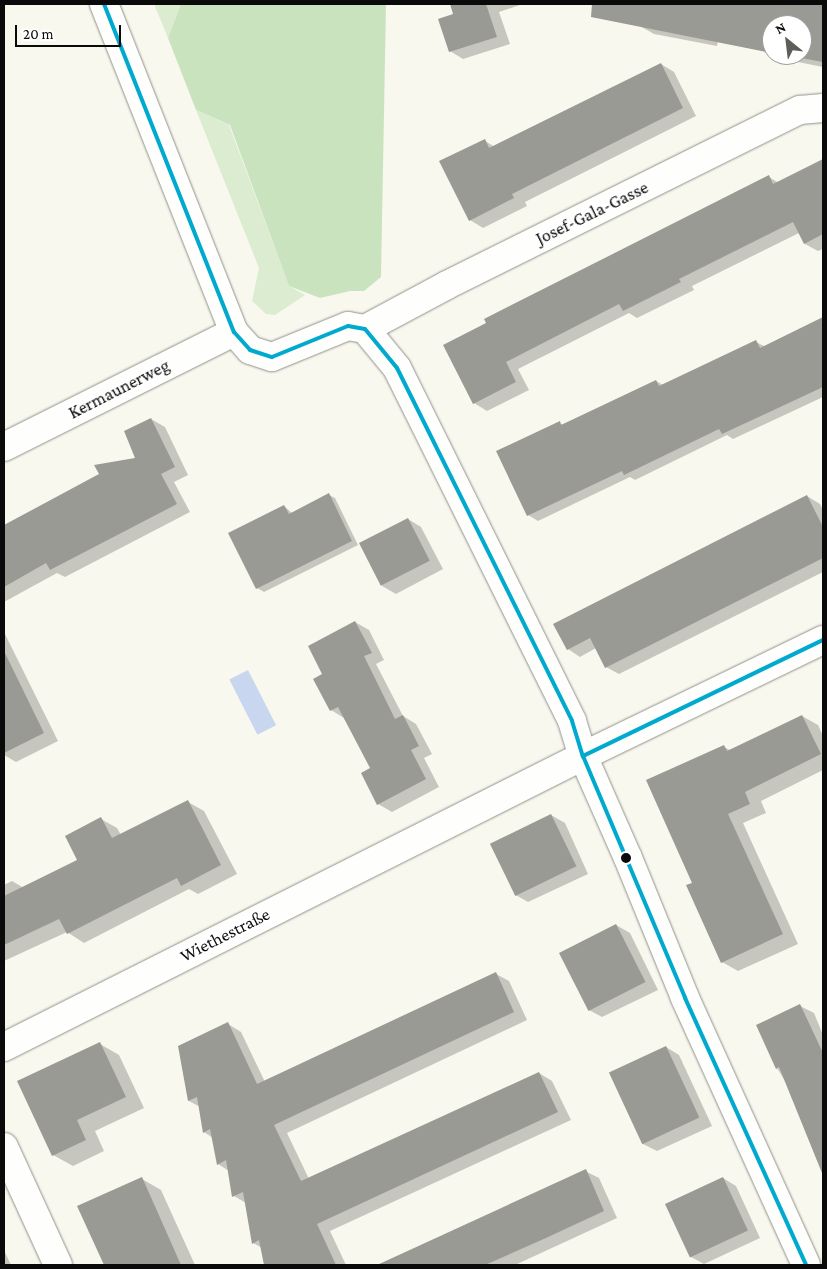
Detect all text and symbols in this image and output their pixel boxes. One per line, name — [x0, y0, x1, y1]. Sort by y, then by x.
scale bar — [18, 15, 124, 47]
north arrow — [762, 15, 812, 65]
text: N — [772, 18, 788, 37]
text: 20 m — [23, 26, 54, 42]
street label: Josef-Gala-Gasse — [532, 176, 652, 250]
street label: Kermaunerweg — [65, 354, 173, 424]
unlabelled marker — [621, 853, 631, 863]
street label: Wiethestraße — [177, 903, 273, 967]

